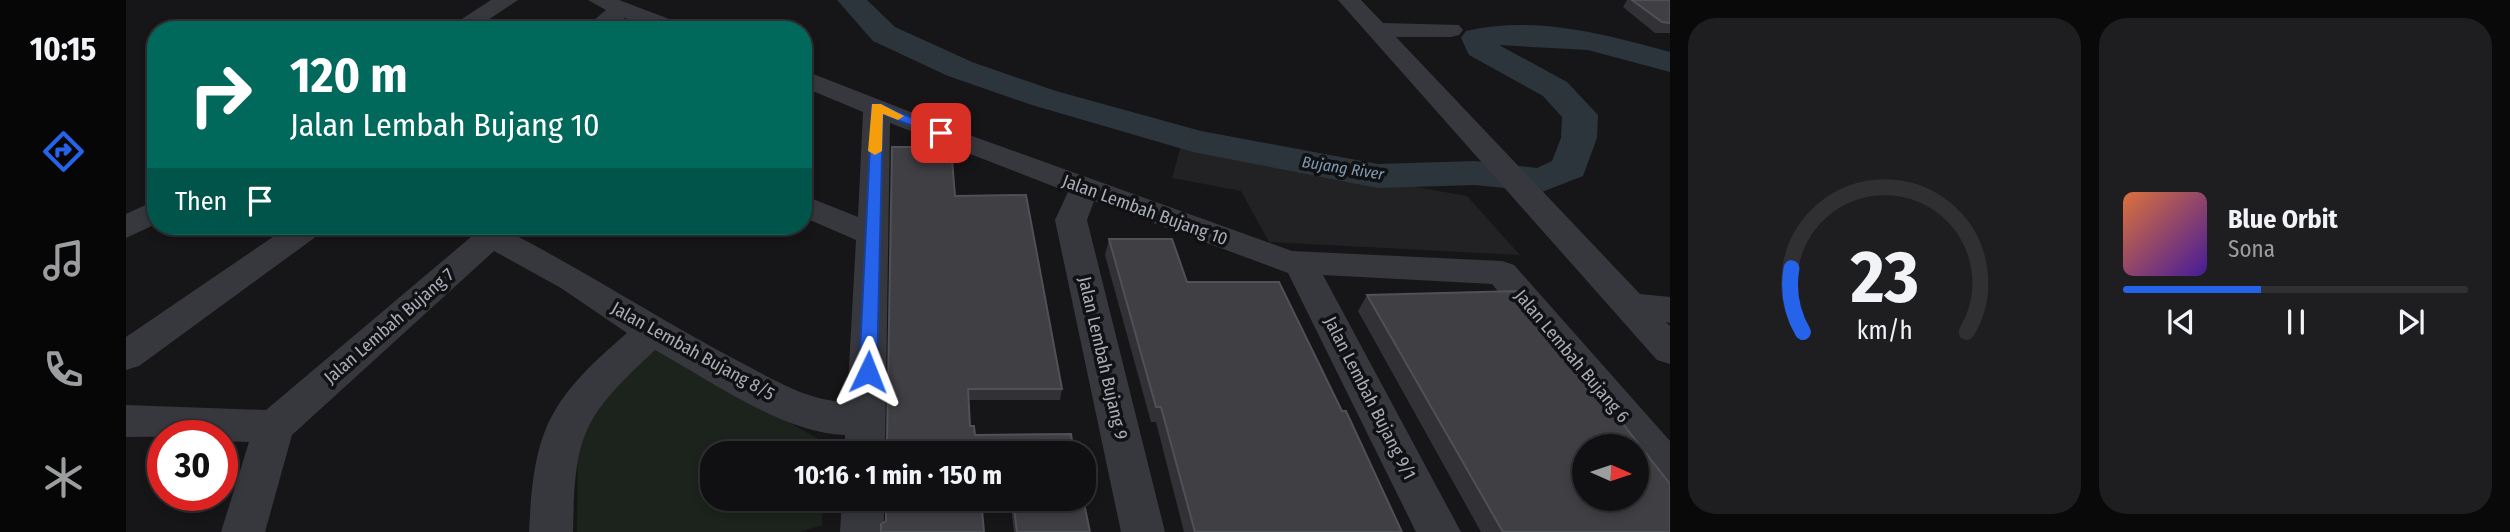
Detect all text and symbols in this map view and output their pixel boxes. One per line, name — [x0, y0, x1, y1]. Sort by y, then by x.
text: 10:15 — [30, 30, 96, 68]
text: 120 m — [290, 46, 408, 105]
icon: right — [175, 49, 266, 140]
pin — [911, 103, 971, 163]
text: Jalan Lembah Bujang 10 — [290, 106, 600, 144]
icon: arrive — [922, 114, 960, 152]
icon: directions — [39, 127, 88, 176]
water label: Bujang River — [1301, 152, 1386, 184]
street label: Jalan Lembah Bujang 10 — [1059, 170, 1231, 250]
icon: arrive — [241, 182, 279, 220]
text: Then — [175, 186, 227, 217]
text: Blue Orbit — [2228, 204, 2338, 235]
text: 23 — [1849, 234, 1919, 321]
text: Sona — [2228, 235, 2275, 263]
icon: music — [39, 236, 88, 285]
street label: Jalan Lembah Bujang 7 — [319, 264, 459, 388]
street label: Jalan Lembah Bujang 9 — [1074, 274, 1132, 442]
street label: Jalan Lembah Bujang 6 — [1510, 285, 1634, 427]
street label: Jalan Lembah Bujang 8/5 — [608, 297, 778, 405]
icon: previous — [2162, 303, 2200, 341]
icon: pause — [2277, 303, 2315, 341]
icon: next — [2392, 303, 2430, 341]
street label: Jalan Lembah Bujang 9/1 — [1319, 313, 1421, 483]
text: km/h — [1857, 316, 1912, 346]
position arrow — [831, 335, 905, 409]
icon: phone — [39, 345, 88, 394]
speed limit sign: 30 — [147, 420, 238, 511]
north arrow — [1572, 434, 1648, 511]
map controls — [1572, 434, 1649, 511]
icon: climate — [39, 453, 88, 502]
text: 10:16 · 1 min · 150 m — [794, 460, 1002, 491]

